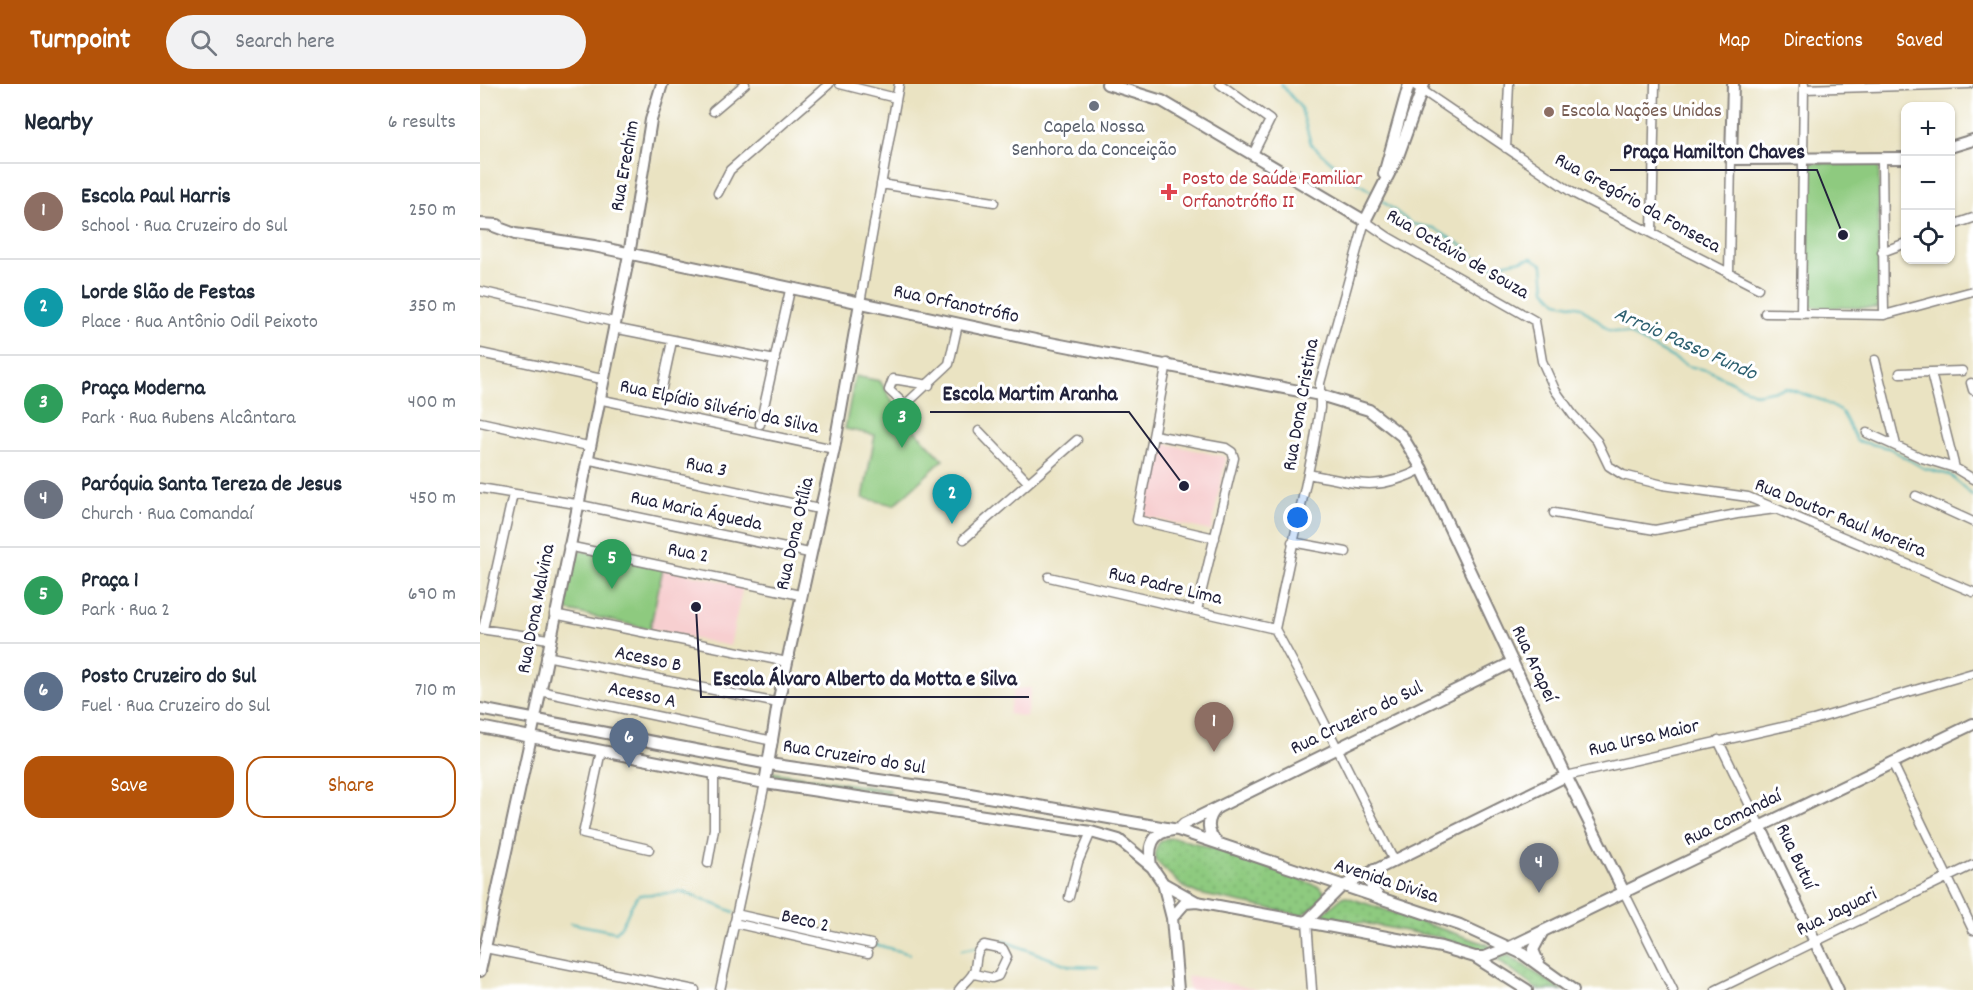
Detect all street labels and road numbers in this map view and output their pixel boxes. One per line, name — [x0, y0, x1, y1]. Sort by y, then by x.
street label: Rua Erechim — [604, 118, 648, 214]
street label: Rua Gregório da Fonseca — [1549, 147, 1726, 262]
street label: Rua Octávio de Souza — [1380, 203, 1534, 308]
street label: Rua Orfanotrófio — [891, 278, 1021, 332]
street label: Rua Dona Cristina — [1277, 336, 1328, 473]
street label: Rua Elpídio Silvério da Silva — [617, 373, 822, 443]
street label: Rua 3 — [683, 450, 729, 486]
street label: Rua Doutor Raul Moreira — [1750, 472, 1931, 566]
street label: Rua Dona Otília — [769, 474, 823, 593]
street label: Rua Maria Águeda — [628, 484, 765, 540]
street label: Rua 2 — [665, 536, 711, 572]
street label: Rua Dona Malvina — [511, 541, 563, 676]
street label: Rua Padre Lima — [1105, 560, 1225, 614]
street label: Rua Arapeí — [1503, 621, 1564, 708]
street label: Acesso B — [612, 639, 684, 681]
street label: Acesso A — [605, 675, 679, 717]
street label: Rua Cruzeiro do Sul — [1286, 675, 1428, 763]
street label: Rua Ursa Maior — [1586, 713, 1703, 765]
street label: Rua Cruzeiro do Sul — [781, 733, 928, 783]
street label: Rua Comandaí — [1679, 783, 1788, 855]
street label: Rua Butuí — [1767, 819, 1823, 896]
street label: Avenida Divisa — [1330, 852, 1442, 912]
street label: Rua Jaguari — [1792, 881, 1882, 945]
street label: Beco 2 — [778, 903, 832, 941]

